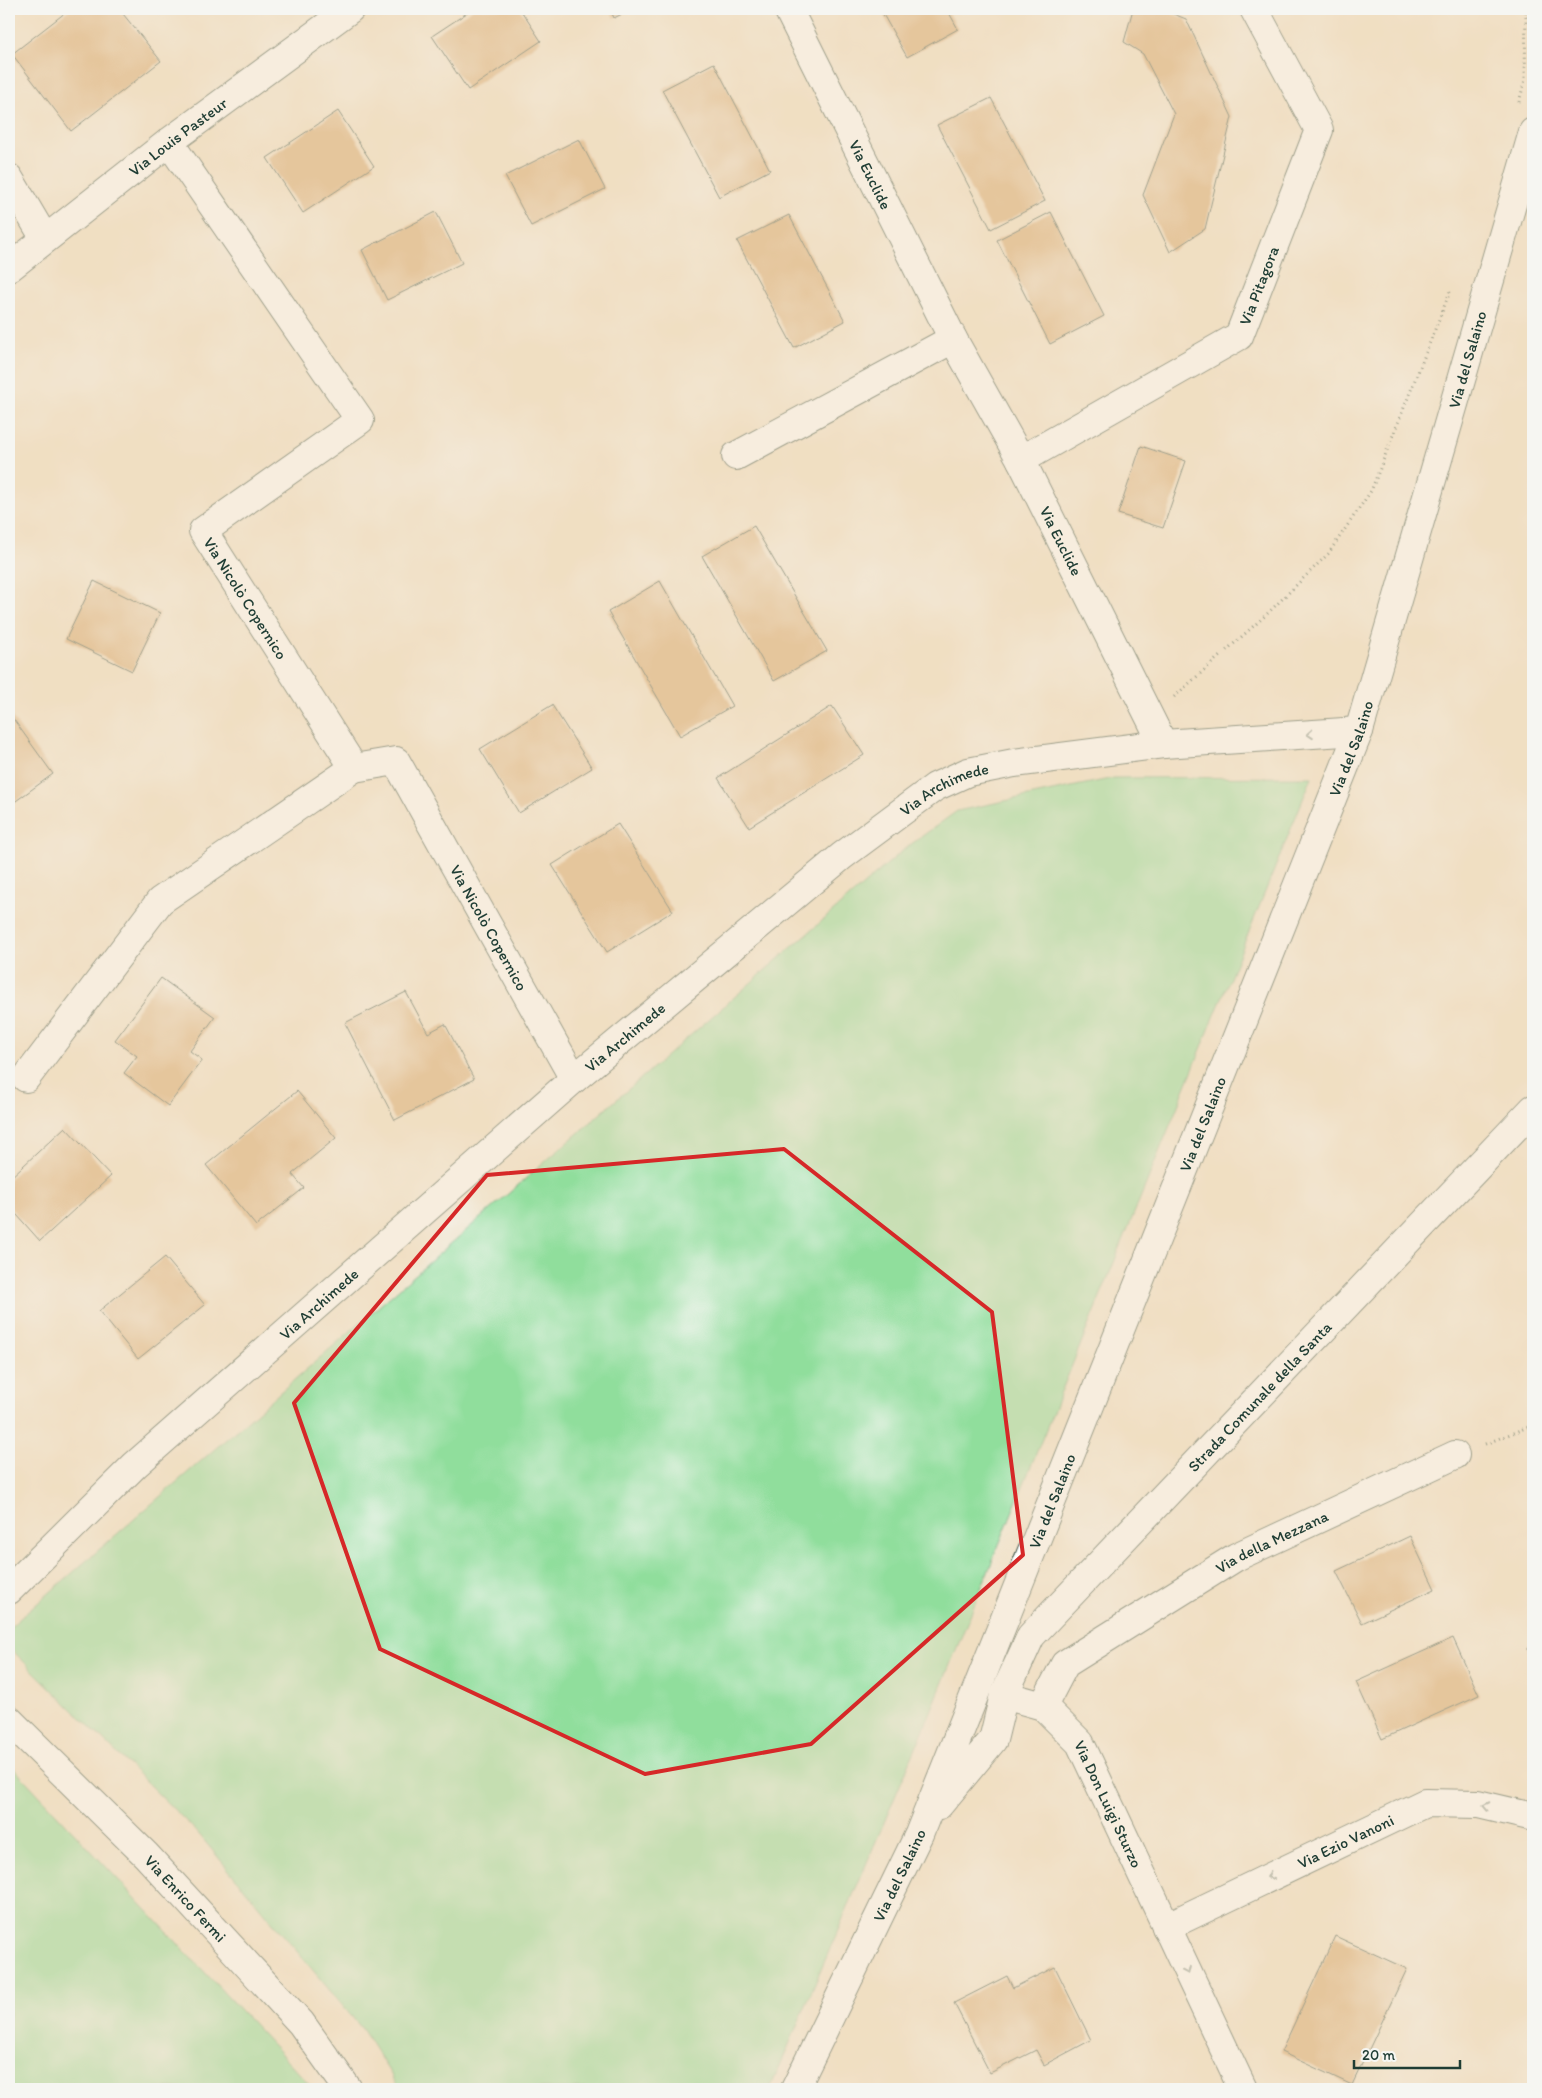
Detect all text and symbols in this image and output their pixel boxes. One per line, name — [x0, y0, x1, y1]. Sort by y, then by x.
street label: Via Louis Pasteur — [125, 93, 231, 180]
street label: Via Euclide — [845, 137, 896, 212]
street label: Via Pitagora — [1235, 242, 1283, 328]
street label: Via del Salaino — [1444, 308, 1490, 410]
street label: Via Euclide — [1036, 503, 1087, 579]
street label: Via Nicolò Copernico — [200, 533, 292, 663]
street label: Via del Salaino — [1324, 698, 1377, 799]
one-way arrow — [1306, 729, 1314, 740]
street label: Via Archimede — [896, 759, 990, 820]
street label: Via Nicolò Copernico — [446, 861, 532, 994]
street label: Via Archimede — [581, 998, 669, 1076]
street label: Via del Salaino — [1175, 1074, 1230, 1174]
street label: Via Archimede — [275, 1264, 362, 1343]
street label: Strada Comunale della Santa — [1183, 1317, 1336, 1475]
street label: Via del Salaino — [1024, 1451, 1079, 1551]
street label: Via della Mezzana — [1212, 1506, 1332, 1577]
street label: Via Don Luigi Sturzo — [1071, 1737, 1147, 1871]
one-way arrow — [1481, 1801, 1490, 1812]
street label: Via Ezio Vanoni — [1294, 1810, 1397, 1872]
street label: Via del Salaino — [869, 1826, 930, 1924]
street label: Via Enrico Fermi — [141, 1851, 231, 1946]
one-way arrow — [1266, 1870, 1275, 1880]
one-way arrow — [1181, 1966, 1191, 1975]
scale bar — [1354, 2038, 1461, 2070]
text: 20 m — [1362, 2046, 1396, 2064]

